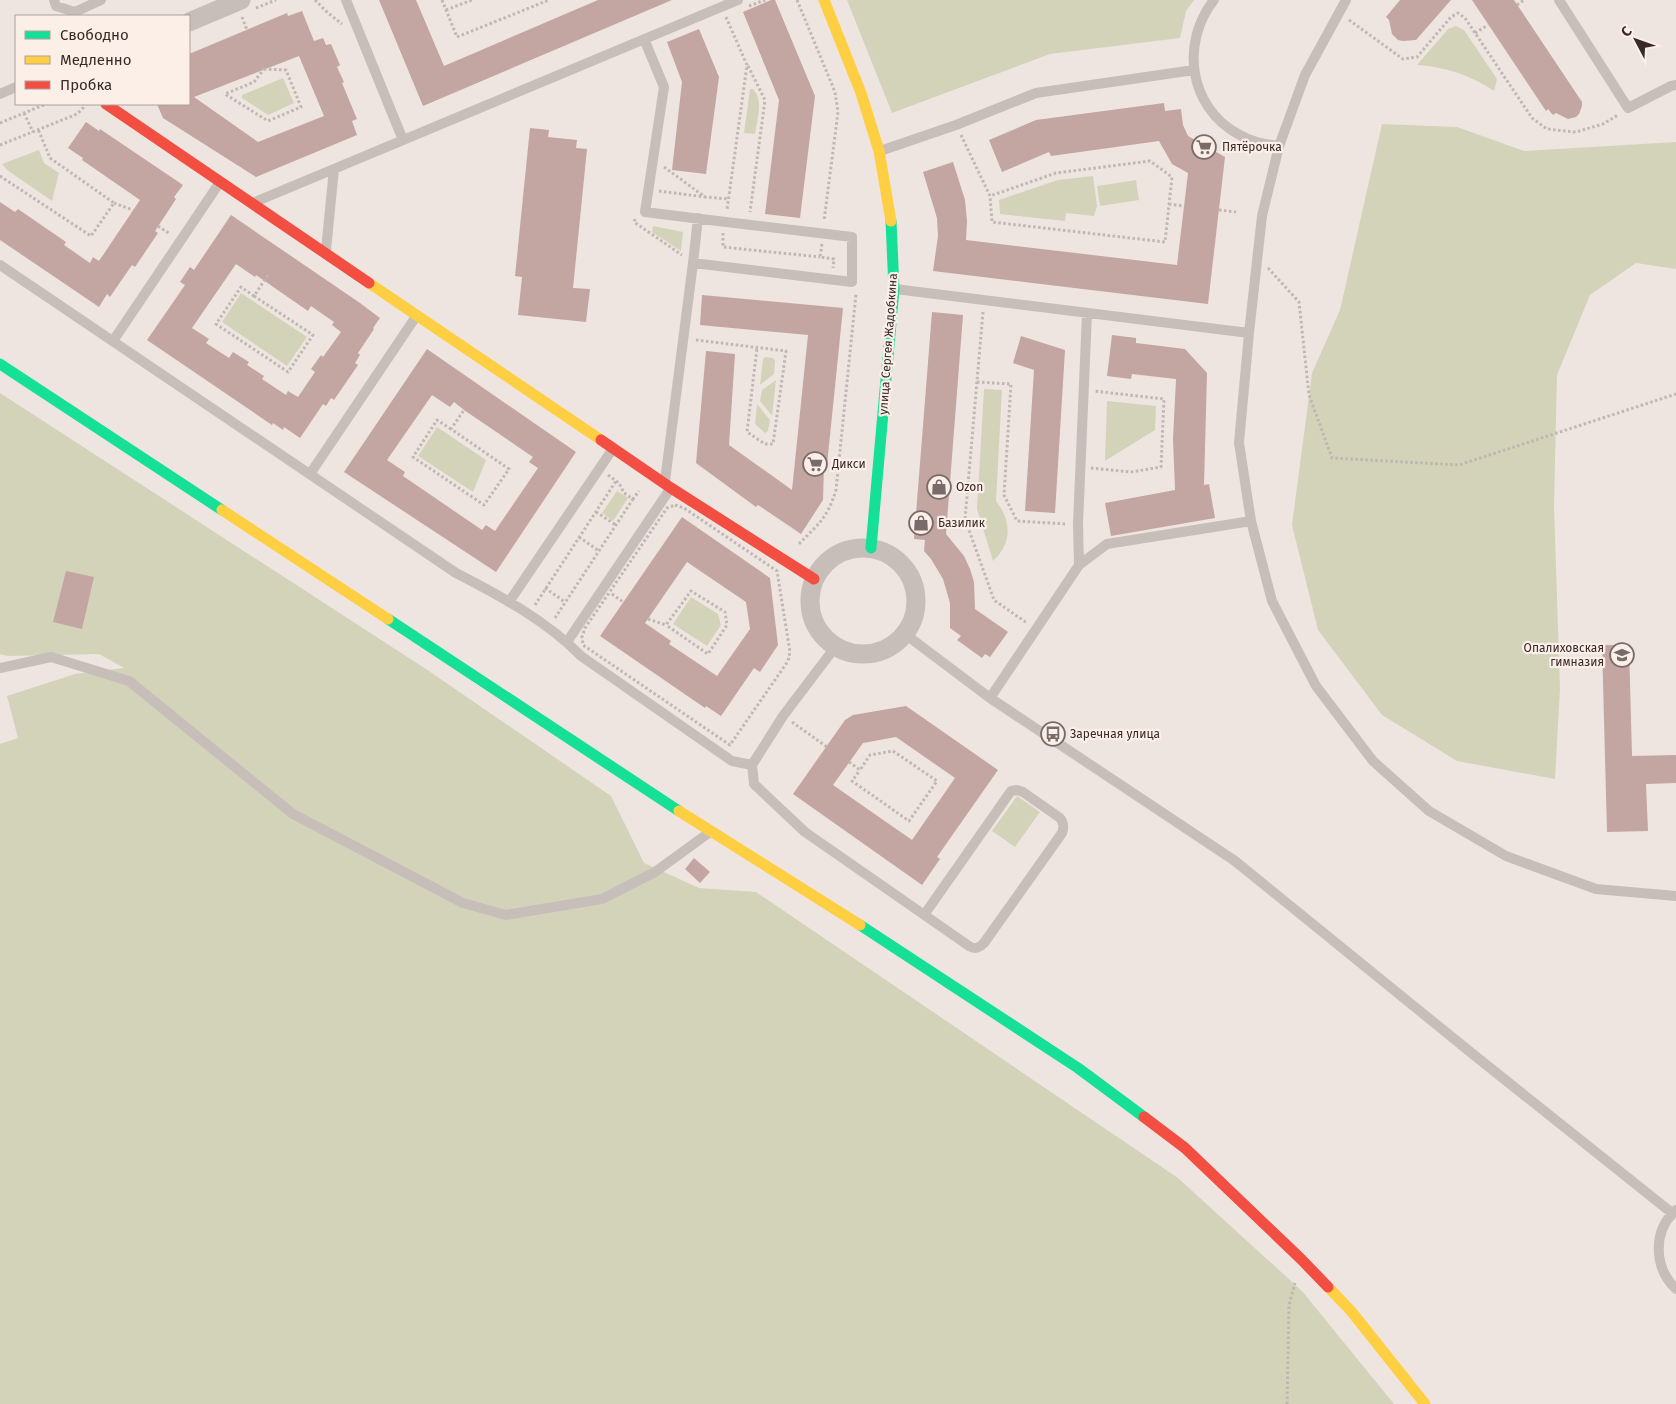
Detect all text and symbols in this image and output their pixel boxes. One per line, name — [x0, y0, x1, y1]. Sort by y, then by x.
legend — [15, 15, 190, 105]
north arrow — [1611, 15, 1661, 65]
text: С — [1618, 23, 1636, 40]
text: Свободно — [60, 26, 129, 44]
text: Медленно — [60, 51, 132, 69]
text: Пробка — [60, 76, 112, 94]
supermarket icon: Пятёрочка — [1191, 134, 1217, 160]
place label: Пятёрочка — [1222, 140, 1282, 154]
street label: улица Сергея Жадобкина — [876, 273, 900, 415]
supermarket icon: Дикси — [802, 451, 828, 477]
place label: Дикси — [831, 457, 866, 471]
shop icon: Ozon — [926, 474, 952, 500]
place label: Ozon — [956, 480, 983, 494]
shop icon: Базилик — [908, 510, 934, 536]
place label: Базилик — [938, 516, 986, 530]
place label: Опалиховская гимназия — [1524, 641, 1604, 669]
school or university icon: Опалиховская гимназия — [1609, 642, 1635, 668]
bus stop icon: Заречная улица — [1040, 721, 1066, 747]
place label: Заречная улица — [1070, 727, 1160, 741]

